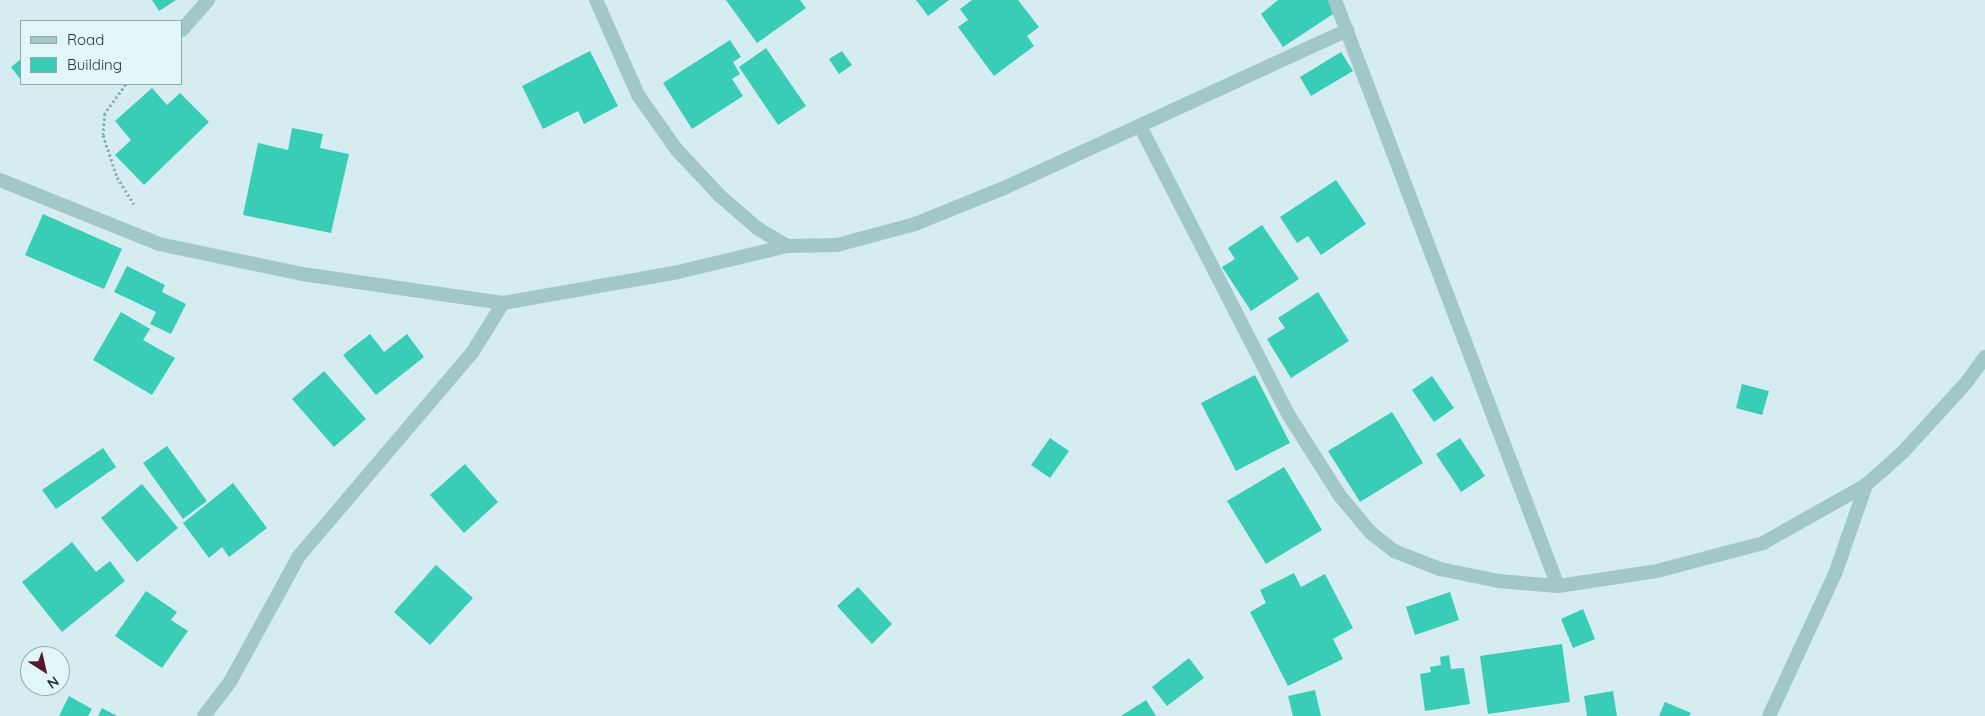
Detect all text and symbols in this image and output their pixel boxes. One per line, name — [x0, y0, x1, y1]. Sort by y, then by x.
legend — [20, 20, 182, 85]
text: Road — [67, 30, 104, 49]
text: Building — [67, 55, 122, 74]
north arrow — [20, 646, 70, 696]
text: N — [44, 672, 62, 693]

